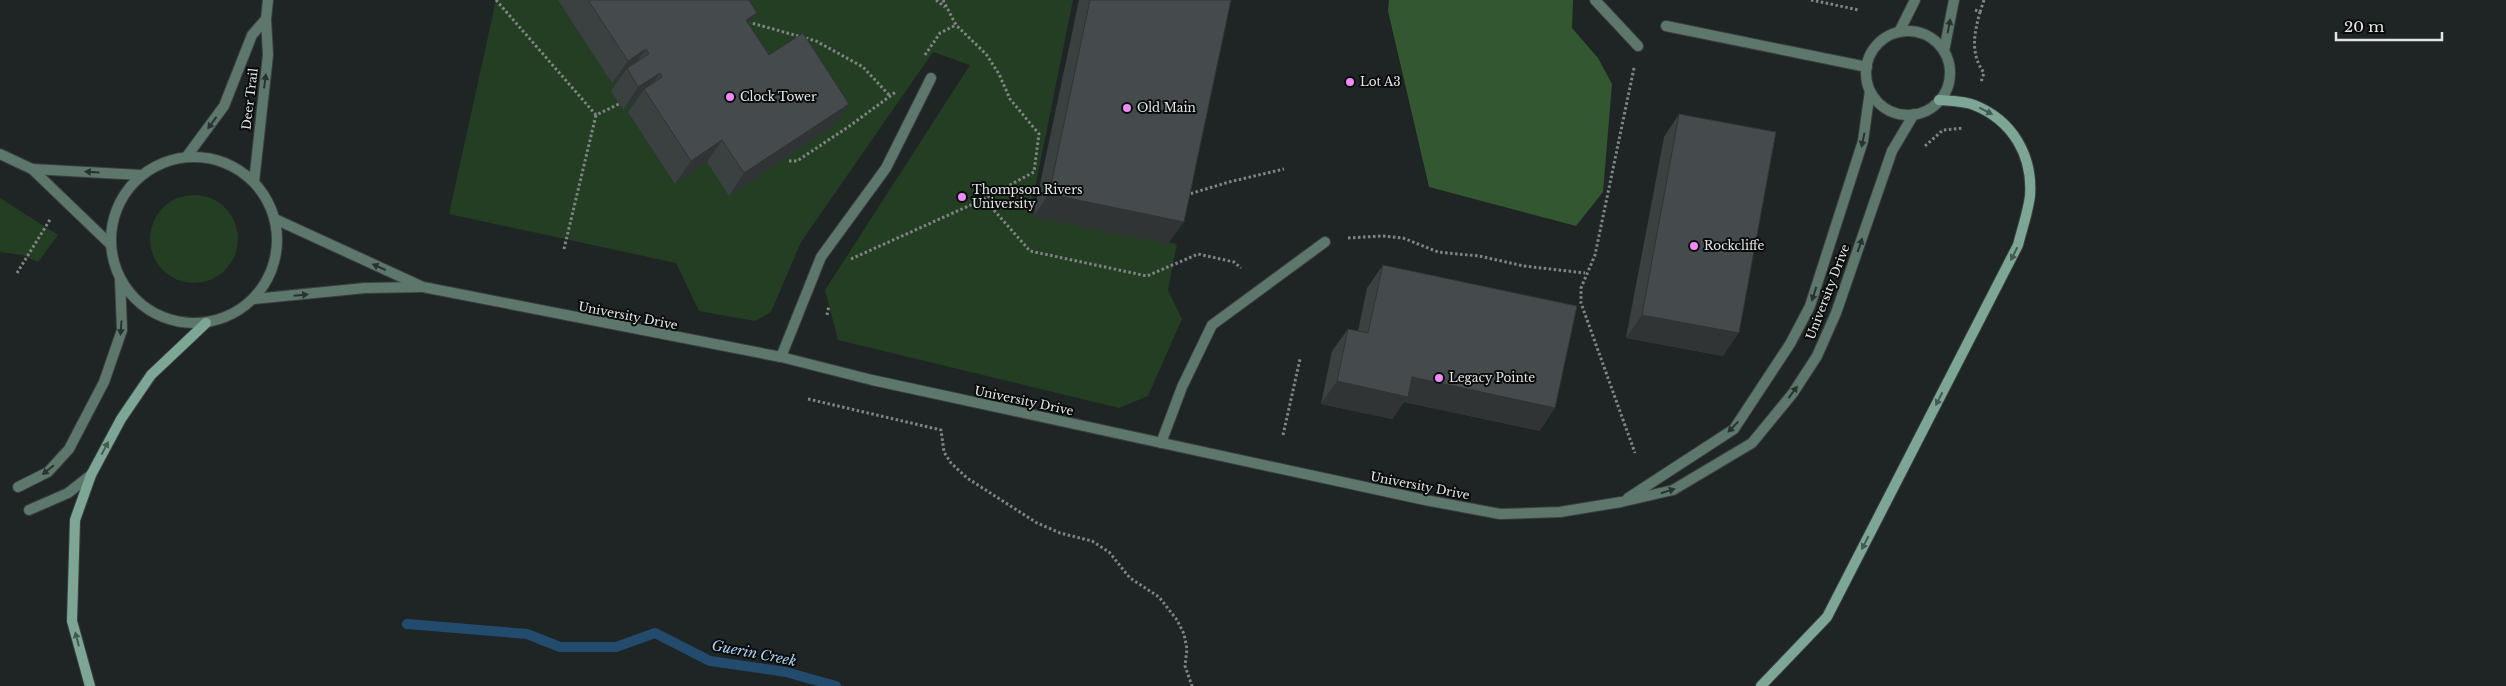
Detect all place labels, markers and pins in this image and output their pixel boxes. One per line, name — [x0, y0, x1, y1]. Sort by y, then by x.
place label: Lot A3 — [1360, 74, 1401, 89]
marker: Lot A3 — [1344, 76, 1356, 88]
place label: Clock Tower — [740, 89, 817, 104]
marker: Clock Tower — [724, 91, 736, 103]
place label: Old Main — [1137, 100, 1196, 115]
marker: Old Main — [1121, 102, 1133, 114]
place label: Thompson Rivers University — [972, 182, 1082, 211]
marker: Thompson Rivers University — [956, 191, 968, 203]
place label: Rockcliffe — [1704, 238, 1765, 253]
marker: Rockcliffe — [1688, 240, 1700, 252]
place label: Legacy Pointe — [1449, 370, 1535, 385]
marker: Legacy Pointe — [1433, 372, 1445, 384]

